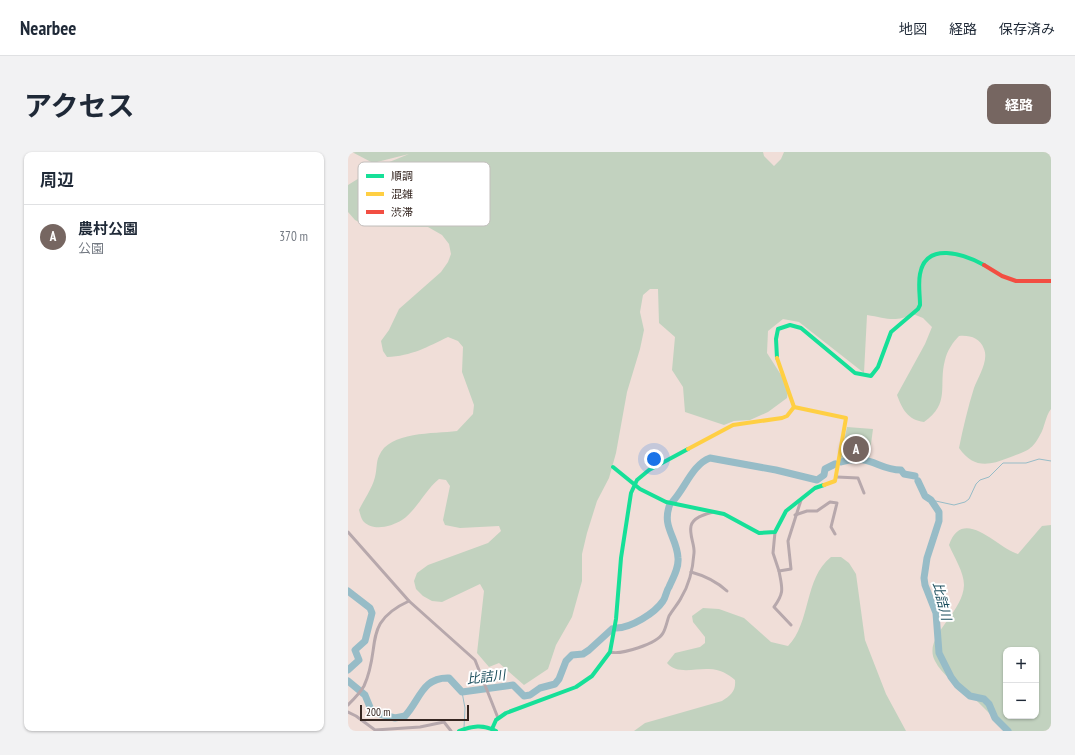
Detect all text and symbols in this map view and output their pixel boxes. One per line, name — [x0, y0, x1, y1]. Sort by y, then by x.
text: Nearbee — [20, 16, 77, 40]
text: 地図 — [899, 20, 927, 38]
text: 経路 — [949, 20, 977, 38]
text: 保存済み — [999, 20, 1055, 38]
button: 経路 — [987, 84, 1051, 124]
text: アクセス — [24, 87, 135, 124]
legend — [358, 162, 490, 226]
text: 周辺 — [40, 169, 74, 191]
text: 順調 — [391, 169, 413, 183]
text: 混雑 — [391, 187, 413, 201]
text: 渋滞 — [391, 205, 413, 219]
text: 農村公園 — [78, 219, 138, 238]
text: A — [50, 228, 56, 245]
text: 370 m — [279, 228, 308, 245]
text: 公園 — [78, 240, 104, 257]
pin: A — [843, 434, 869, 464]
your location — [644, 449, 664, 469]
water label: 比詰川 — [929, 580, 955, 624]
map controls — [1003, 647, 1039, 719]
button: + — [1003, 647, 1039, 683]
water label: 比詰川 — [466, 666, 508, 688]
button: − — [1003, 683, 1039, 719]
scale bar — [360, 703, 469, 722]
text: 200 m — [366, 705, 390, 719]

